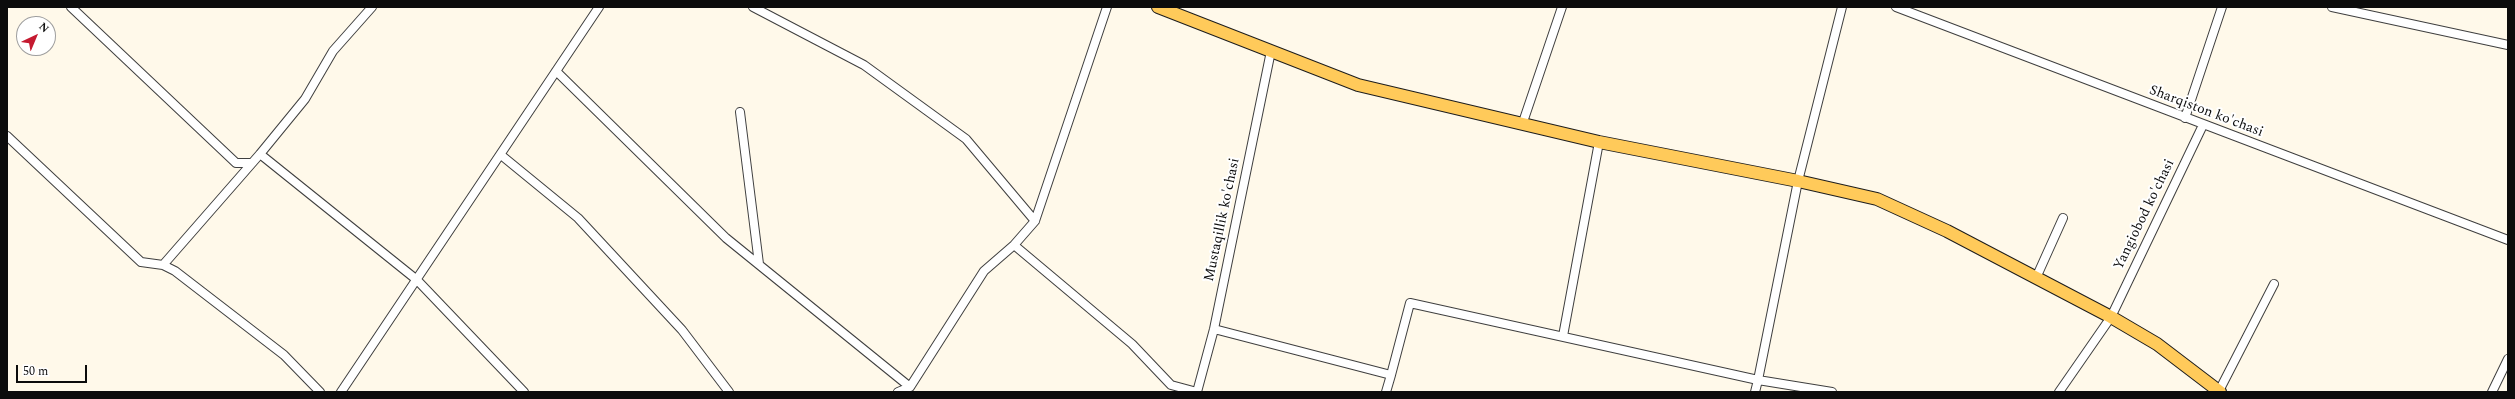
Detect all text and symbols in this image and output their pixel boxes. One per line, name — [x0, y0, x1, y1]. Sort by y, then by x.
north arrow — [16, 16, 56, 56]
text: N — [35, 18, 53, 37]
street label: Sharqiston ko'chasi — [2147, 83, 2265, 141]
street label: Mustaqillik ko'chasi — [1202, 157, 1244, 283]
street label: Yangiobod ko'chasi — [2111, 157, 2179, 273]
scale bar — [18, 357, 89, 383]
text: 50 m — [23, 362, 48, 381]

